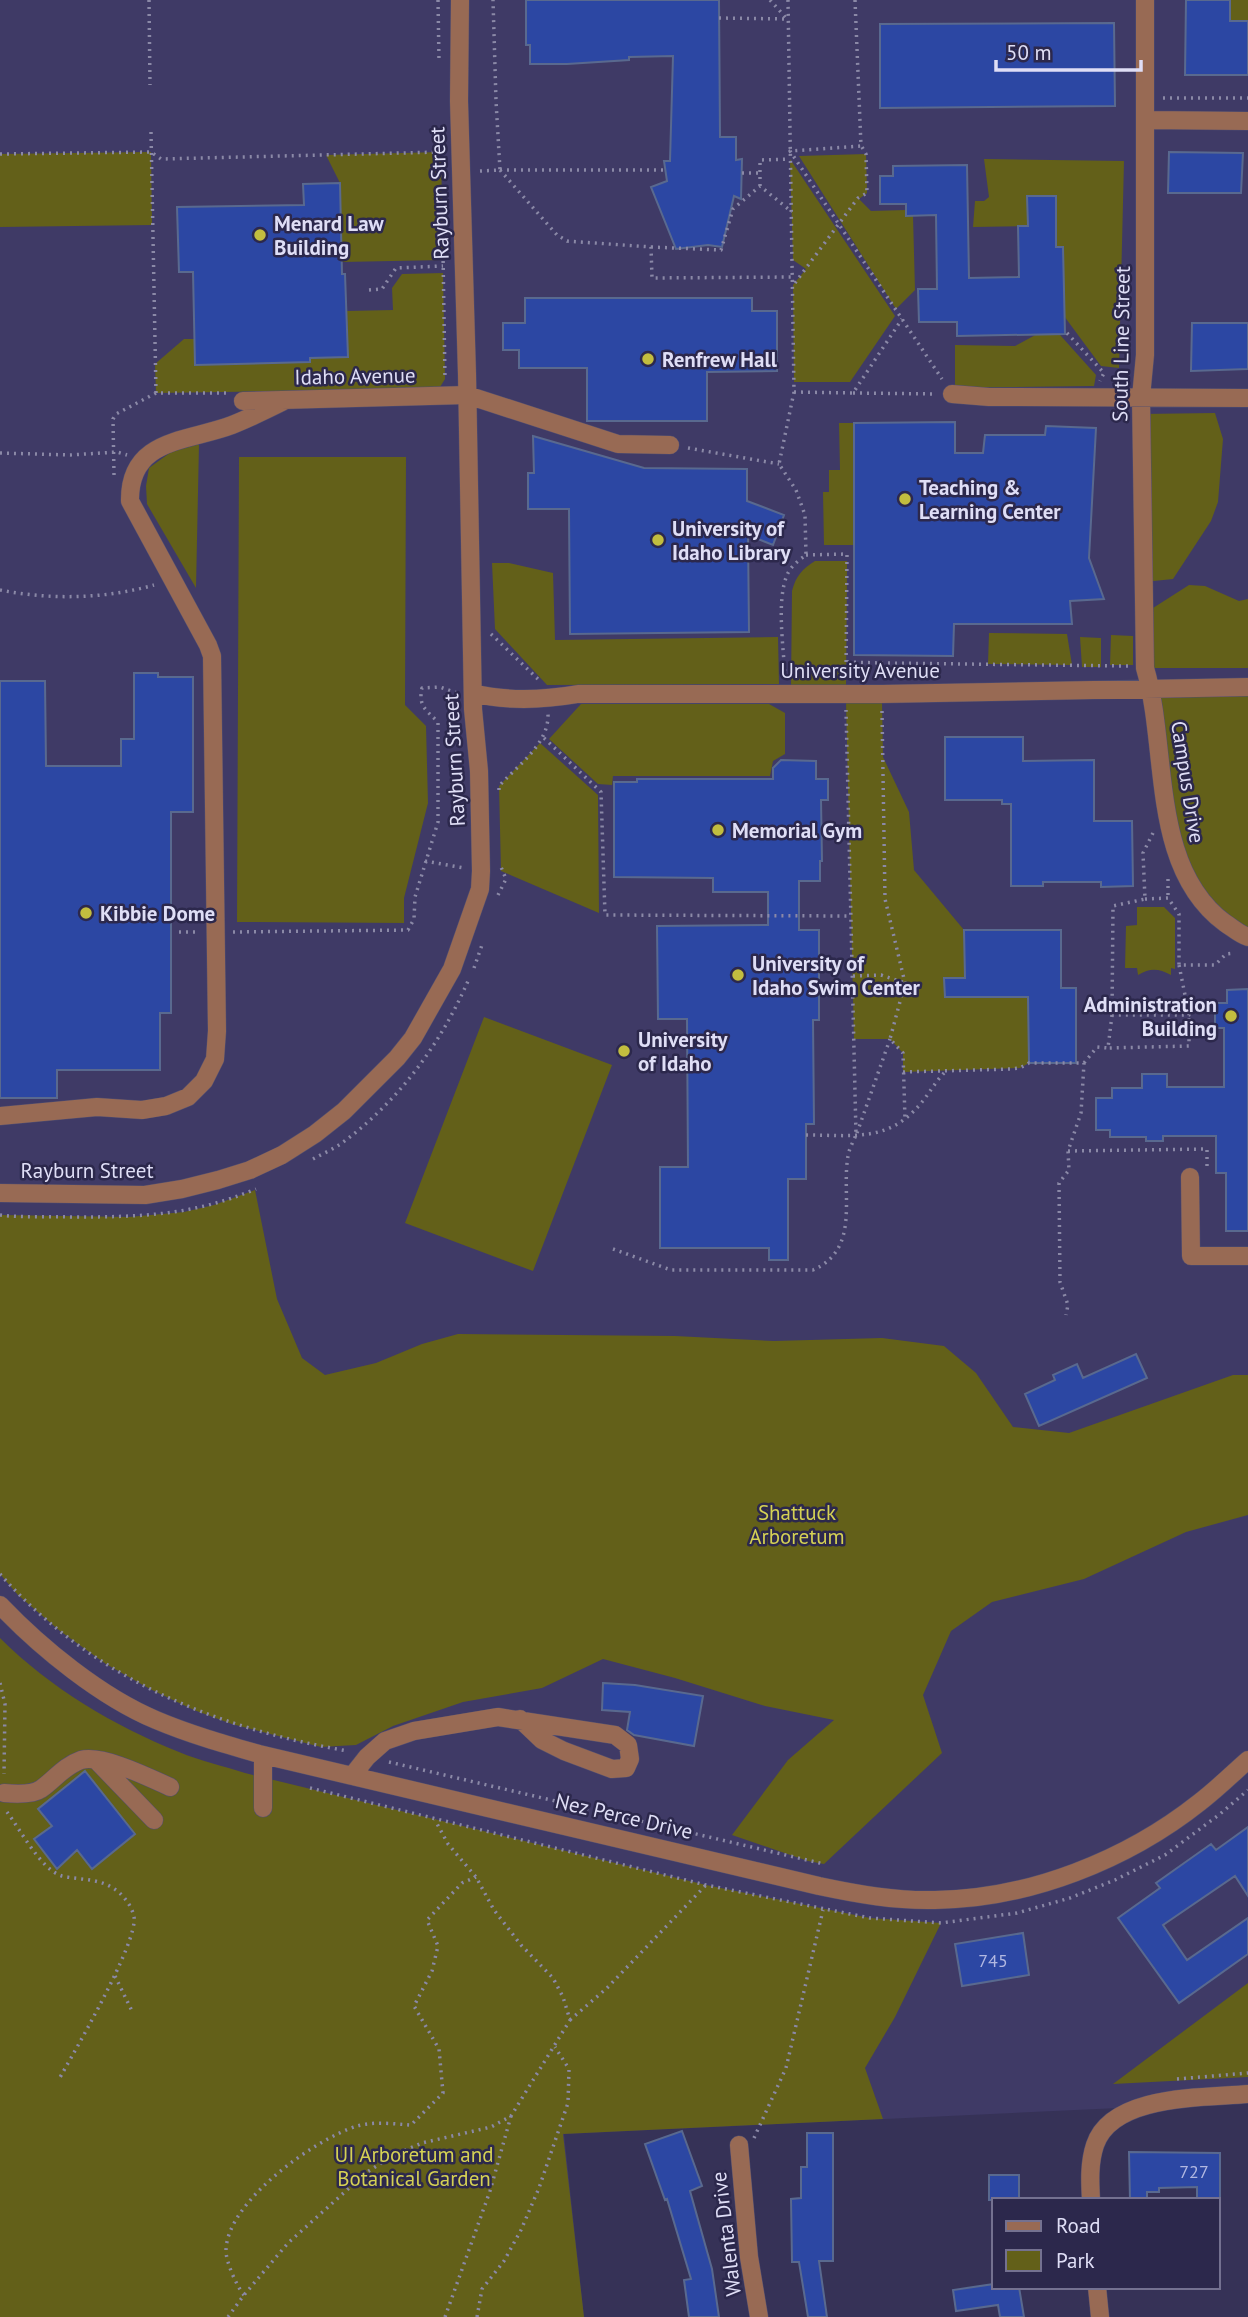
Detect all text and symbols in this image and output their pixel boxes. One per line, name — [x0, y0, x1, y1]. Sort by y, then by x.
scale bar — [996, 28, 1141, 72]
text: 50 m — [1006, 39, 1052, 66]
street label: Rayburn Street — [423, 126, 455, 260]
place label: Menard Law Building — [274, 210, 385, 261]
marker: Menard Law Building — [252, 227, 268, 243]
street label: South Line Street — [1106, 266, 1136, 422]
place label: Renfrew Hall — [662, 346, 778, 373]
marker: Renfrew Hall — [640, 351, 656, 367]
street label: Idaho Avenue — [294, 361, 416, 391]
place label: Teaching & Learning Center — [919, 474, 1061, 525]
marker: Teaching & Learning Center — [897, 491, 913, 507]
place label: University of Idaho Library — [672, 515, 792, 566]
marker: University of Idaho Library — [650, 532, 666, 548]
street label: University Avenue — [780, 657, 940, 684]
street label: Rayburn Street — [437, 693, 471, 827]
street label: Campus Drive — [1165, 719, 1211, 845]
place label: Memorial Gym — [732, 817, 862, 844]
marker: Memorial Gym — [710, 822, 726, 838]
place label: Kibbie Dome — [100, 900, 215, 927]
marker: Kibbie Dome — [78, 905, 94, 921]
place label: University of Idaho Swim Center — [752, 950, 921, 1001]
marker: University of Idaho Swim Center — [730, 967, 746, 983]
place label: Administration Building — [1084, 991, 1217, 1042]
marker: Administration Building — [1223, 1008, 1239, 1024]
place label: University of Idaho — [638, 1026, 729, 1077]
marker: University of Idaho — [616, 1043, 632, 1059]
street label: Rayburn Street — [20, 1157, 154, 1184]
park label: Shattuck Arboretum — [749, 1499, 845, 1550]
street label: Nez Perce Drive — [553, 1787, 695, 1845]
house number: 745 — [978, 1949, 1008, 1972]
park label: UI Arboretum and Botanical Garden — [335, 2141, 493, 2192]
house number: 727 — [1179, 2160, 1209, 2183]
street label: Walenta Drive — [705, 2170, 747, 2298]
legend — [992, 2198, 1220, 2289]
text: Road — [1056, 2212, 1100, 2239]
text: Park — [1056, 2247, 1095, 2274]

